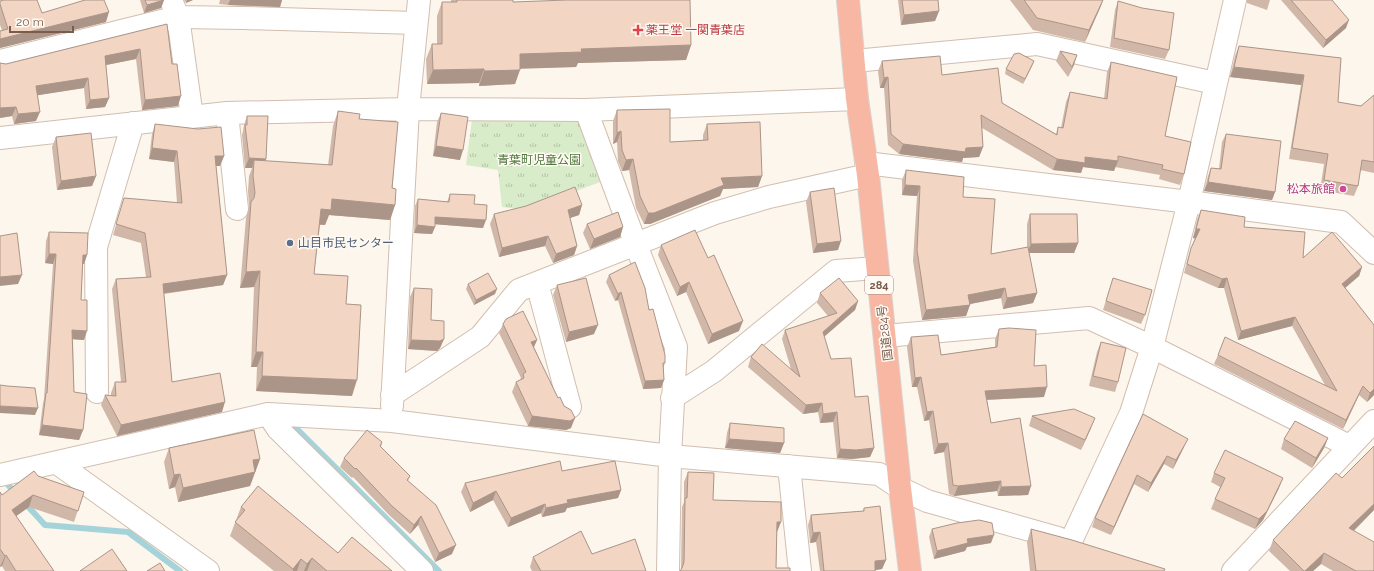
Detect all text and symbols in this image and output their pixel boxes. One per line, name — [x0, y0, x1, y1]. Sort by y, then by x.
scale bar — [10, 8, 73, 34]
text: 20 m — [16, 15, 44, 29]
place label: 薬王堂 一関青葉店 — [646, 23, 745, 37]
marker: 薬王堂 一関青葉店 — [633, 25, 643, 35]
park label: 青葉町児童公園 — [497, 153, 581, 167]
place label: 松本旅館 — [1287, 182, 1335, 196]
marker: 松本旅館 — [1338, 184, 1348, 194]
place label: 山目市民センター — [298, 236, 394, 250]
marker: 山目市民センター — [285, 238, 295, 248]
road number: 284 — [865, 276, 893, 294]
street label: 国道284号 — [875, 304, 895, 362]

